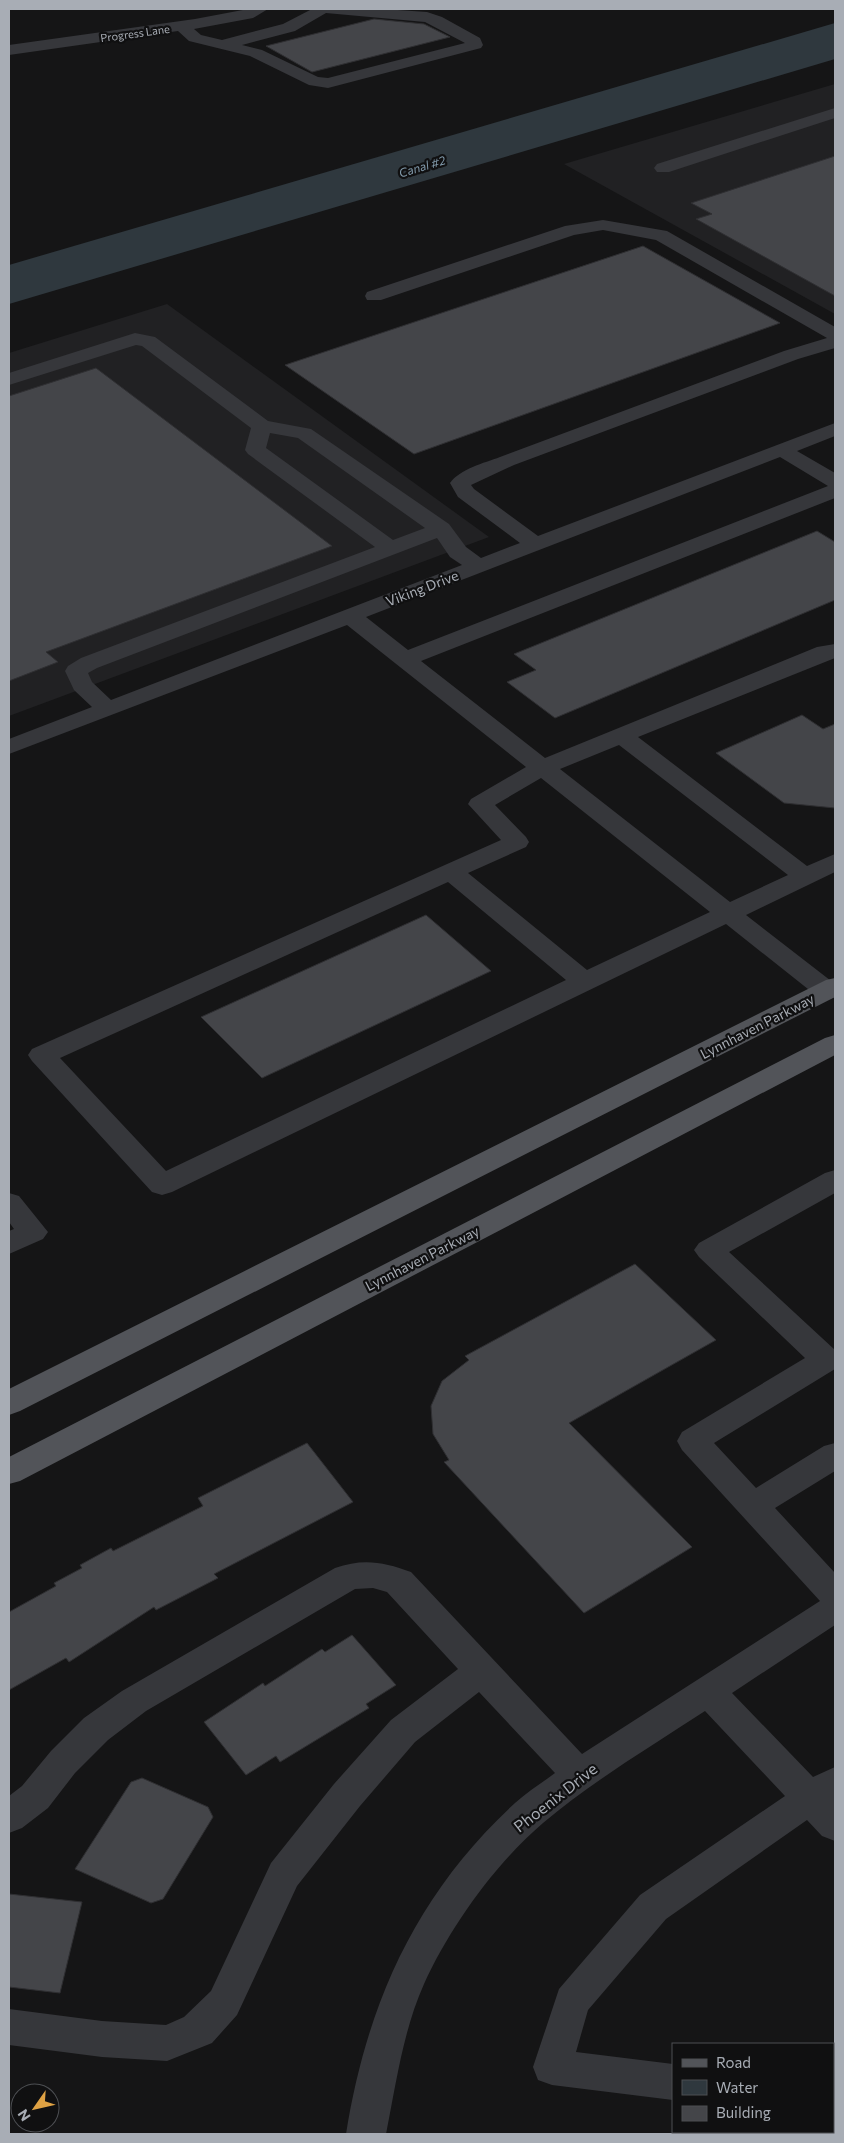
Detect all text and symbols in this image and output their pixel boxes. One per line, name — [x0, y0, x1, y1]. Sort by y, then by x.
street label: Progress Lane — [99, 22, 171, 44]
water label: Canal #2 — [397, 152, 447, 180]
street label: Viking Drive — [383, 566, 461, 610]
street label: Lynnhaven Parkway — [697, 990, 817, 1062]
street label: Lynnhaven Parkway — [362, 1222, 482, 1294]
street label: Phoenix Drive — [509, 1759, 601, 1835]
legend — [672, 2043, 834, 2133]
text: Road — [716, 2053, 751, 2071]
text: Water — [716, 2078, 758, 2096]
north arrow — [10, 2083, 60, 2133]
text: Building — [716, 2103, 771, 2121]
text: N — [14, 2106, 34, 2125]

